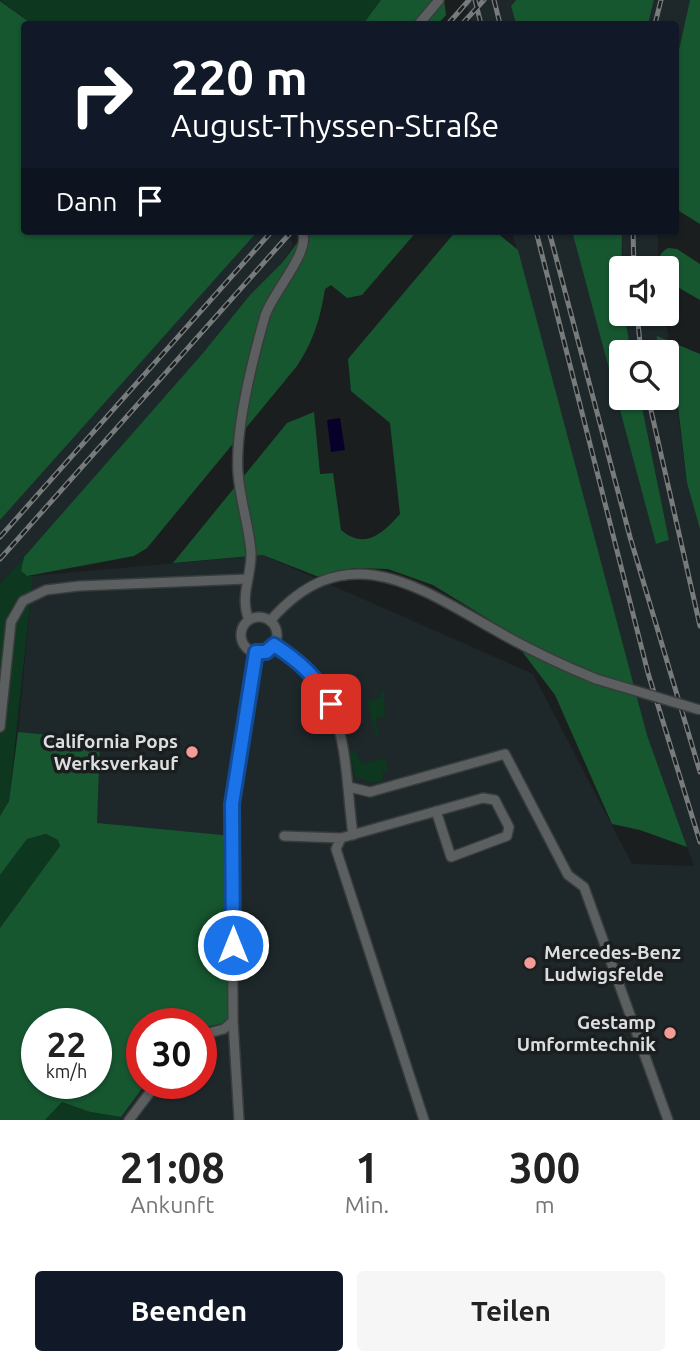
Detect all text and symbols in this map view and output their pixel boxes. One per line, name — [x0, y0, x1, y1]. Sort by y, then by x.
icon: right — [56, 49, 147, 140]
text: 220 m — [171, 49, 308, 104]
text: August-Thyssen-Straße — [171, 107, 499, 143]
icon: arrive — [131, 182, 169, 220]
text: Dann — [56, 187, 117, 216]
map controls — [609, 256, 679, 410]
button: sound — [609, 256, 679, 326]
button: search — [609, 340, 679, 410]
pin — [301, 674, 361, 734]
icon: arrive — [312, 685, 350, 723]
place label: California Pops Werksverkauf — [43, 730, 178, 774]
marker: California Pops Werksverkauf — [184, 744, 200, 760]
position arrow — [196, 908, 270, 982]
place label: Mercedes-Benz Ludwigsfelde — [544, 941, 681, 985]
marker: Mercedes-Benz Ludwigsfelde — [522, 955, 538, 971]
speed limit sign: 30 — [126, 1008, 217, 1099]
place label: Gestamp Umformtechnik — [517, 1011, 656, 1055]
text: 22 — [47, 1024, 86, 1064]
marker: Gestamp Umformtechnik — [662, 1025, 678, 1041]
text: km/h — [46, 1061, 87, 1081]
text: 21:08 — [120, 1144, 225, 1191]
text: 1 — [355, 1144, 379, 1191]
text: 300 — [509, 1144, 580, 1191]
text: Ankunft — [131, 1192, 214, 1217]
text: Min. — [345, 1192, 389, 1217]
text: m — [535, 1192, 555, 1217]
button: Beenden — [35, 1271, 343, 1351]
button: Teilen — [357, 1271, 665, 1351]

